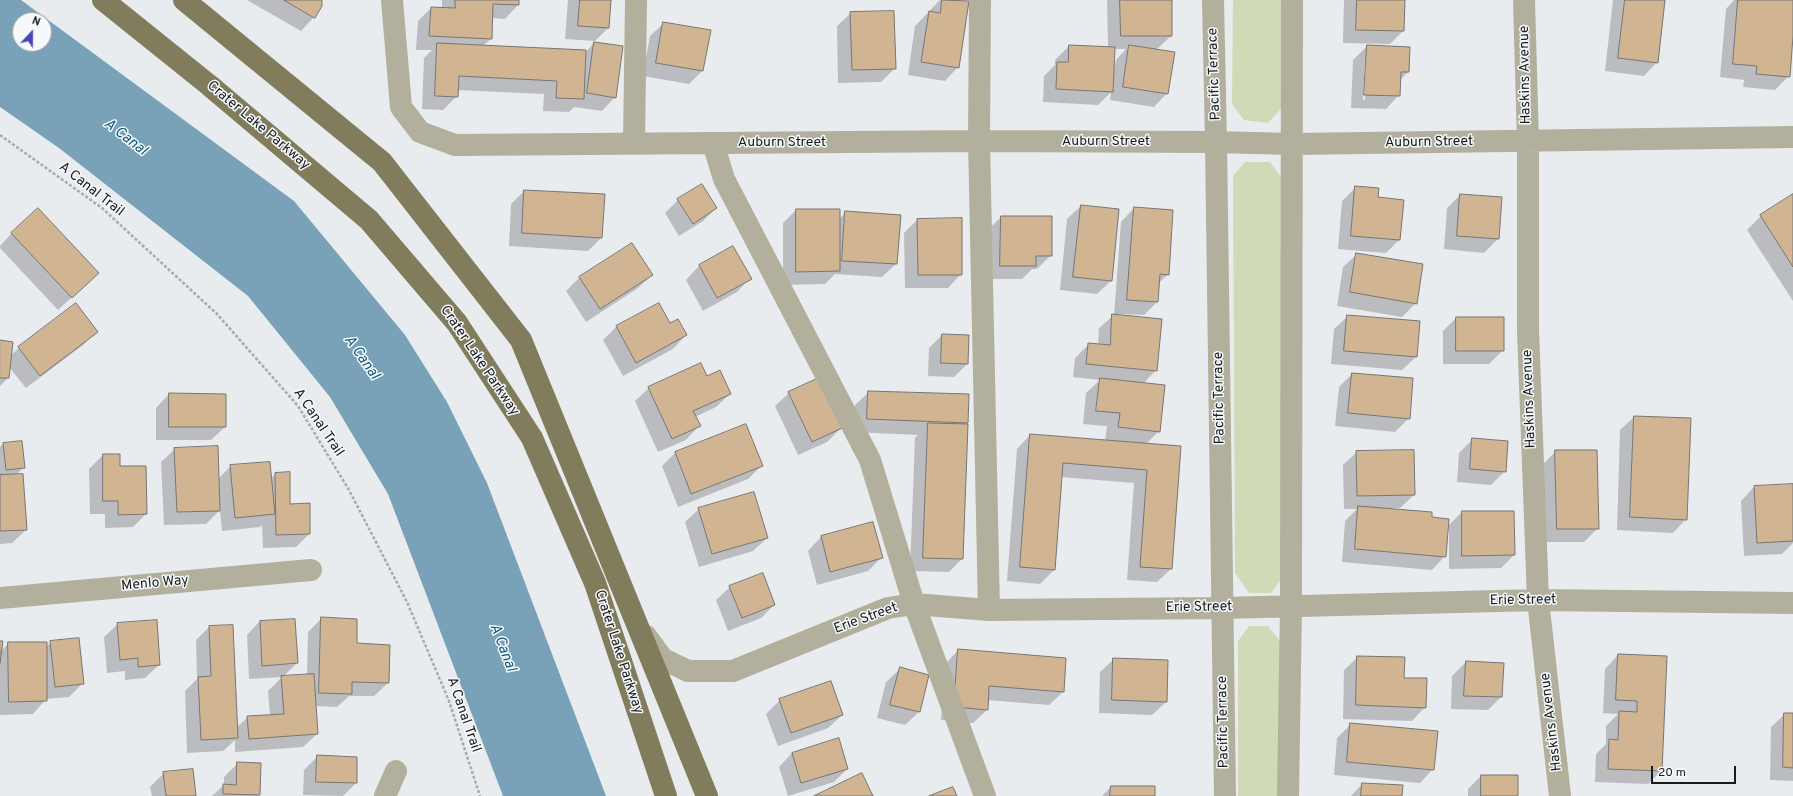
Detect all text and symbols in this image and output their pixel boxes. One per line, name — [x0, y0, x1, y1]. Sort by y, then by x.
north arrow — [12, 12, 52, 52]
text: N — [30, 14, 42, 30]
street label: Haskins Avenue — [1517, 25, 1535, 125]
street label: Pacific Terrace — [1205, 27, 1225, 121]
street label: Crater Lake Parkway — [203, 78, 313, 174]
water label: A Canal — [100, 116, 150, 160]
street label: Auburn Street — [1062, 134, 1150, 150]
street label: Auburn Street — [1385, 134, 1473, 152]
street label: Auburn Street — [738, 135, 826, 151]
street label: A Canal Trail — [55, 159, 127, 221]
street label: Crater Lake Parkway — [436, 303, 522, 419]
water label: A Canal — [339, 332, 383, 384]
street label: Haskins Avenue — [1520, 349, 1540, 449]
street label: Pacific Terrace — [1211, 352, 1229, 444]
street label: A Canal Trail — [289, 386, 347, 460]
street label: Menlo Way — [121, 573, 189, 595]
street label: Crater Lake Parkway — [590, 588, 646, 716]
street label: Erie Street — [1490, 592, 1556, 610]
street label: Erie Street — [1166, 599, 1232, 617]
street label: Erie Street — [832, 600, 900, 638]
water label: A Canal — [485, 621, 519, 675]
street label: Haskins Avenue — [1538, 672, 1566, 772]
street label: A Canal Trail — [442, 675, 484, 755]
street label: Pacific Terrace — [1215, 676, 1233, 768]
scale bar — [1653, 758, 1738, 784]
text: 20 m — [1658, 765, 1686, 781]

